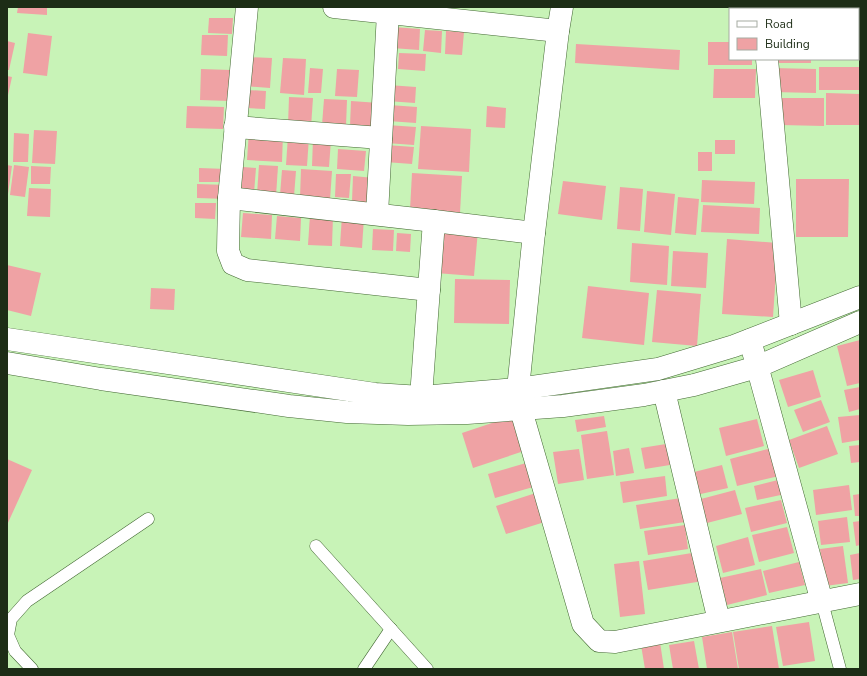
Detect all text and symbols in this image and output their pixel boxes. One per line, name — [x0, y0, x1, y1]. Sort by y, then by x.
legend — [729, 8, 859, 60]
text: Road — [765, 16, 793, 32]
text: Building — [765, 36, 810, 52]

